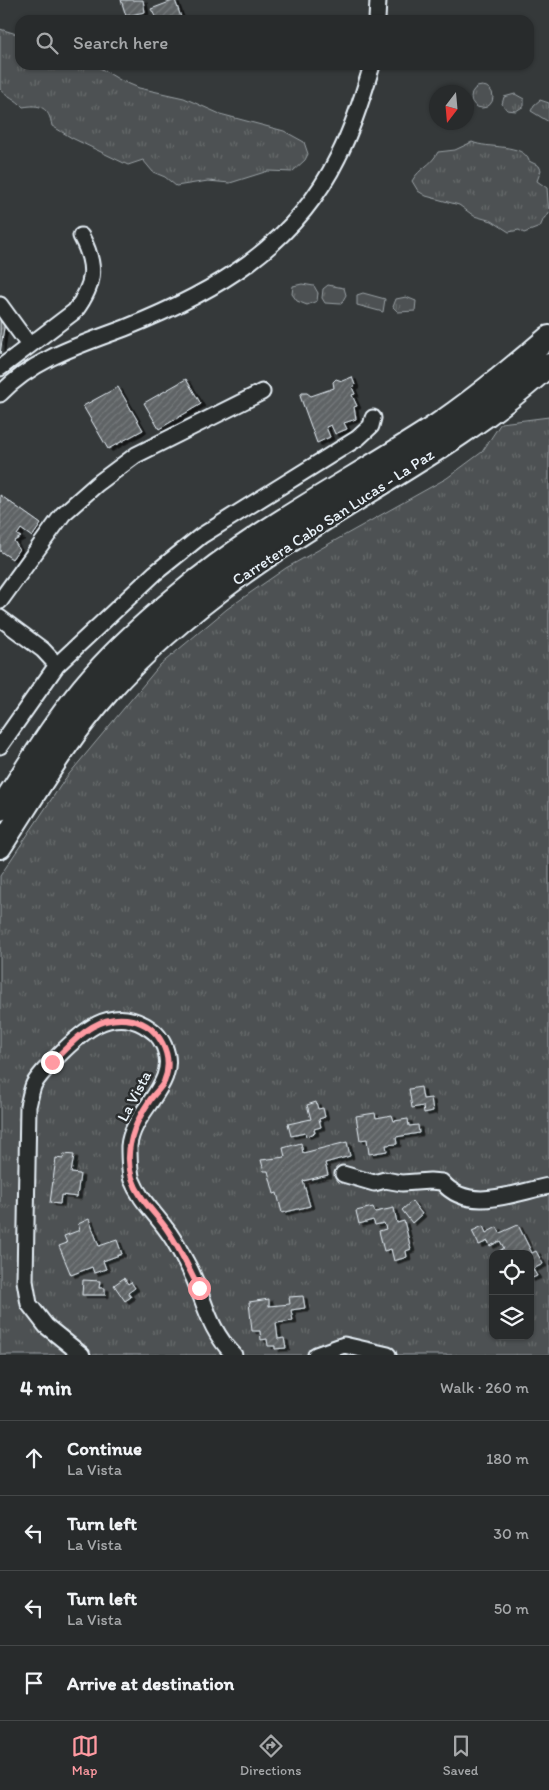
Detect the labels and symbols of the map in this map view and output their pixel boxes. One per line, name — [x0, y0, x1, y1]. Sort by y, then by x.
north arrow — [429, 85, 474, 130]
street label: Carretera Cabo San Lucas - La Paz — [229, 444, 438, 589]
route end — [41, 1051, 64, 1074]
street label: La Vista — [113, 1067, 156, 1125]
route start — [188, 1277, 211, 1300]

